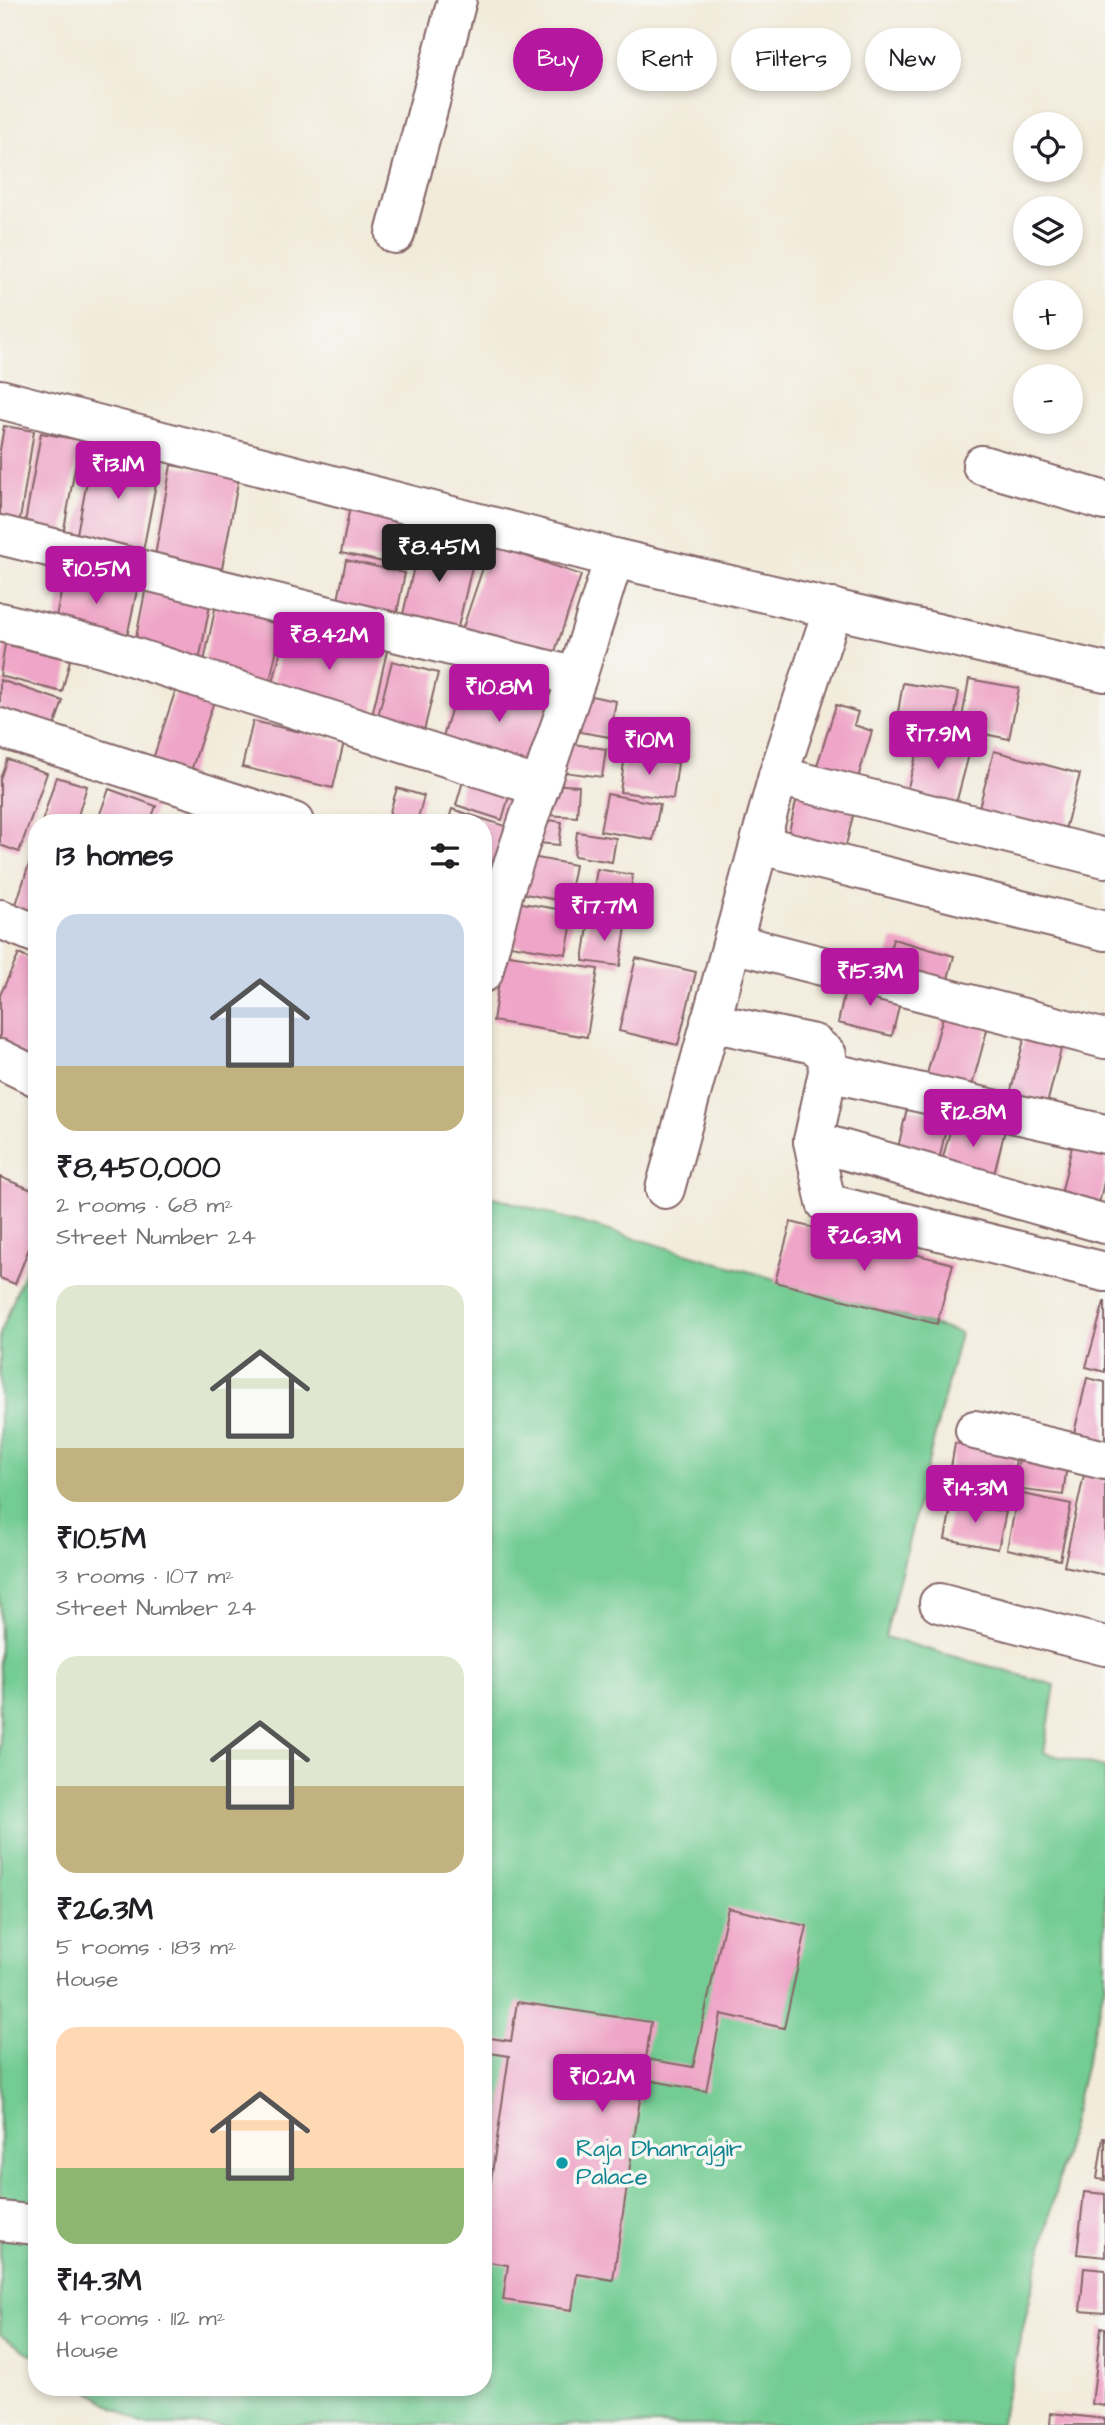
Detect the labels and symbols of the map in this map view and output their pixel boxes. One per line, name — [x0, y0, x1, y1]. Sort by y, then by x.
pin: ₹13.1M — [61, 442, 175, 501]
pin: ₹8.45M — [382, 524, 496, 584]
pin: ₹10.5M — [39, 546, 153, 606]
pin: ₹8.42M — [272, 612, 386, 672]
pin: ₹10.8M — [442, 664, 556, 724]
pin: ₹17.9M — [881, 712, 995, 771]
pin: ₹10M — [608, 718, 690, 777]
pin: ₹17.7M — [547, 884, 661, 943]
pin: ₹15.3M — [813, 948, 927, 1008]
pin: ₹12.8M — [916, 1090, 1030, 1149]
pin: ₹26.3M — [807, 1214, 921, 1273]
pin: ₹14.3M — [918, 1466, 1032, 1525]
pin: ₹10.2M — [545, 2054, 659, 2114]
place label: Raja Dhanrajgir Palace — [576, 2132, 742, 2194]
marker: Raja Dhanrajgir Palace — [554, 2155, 570, 2171]

